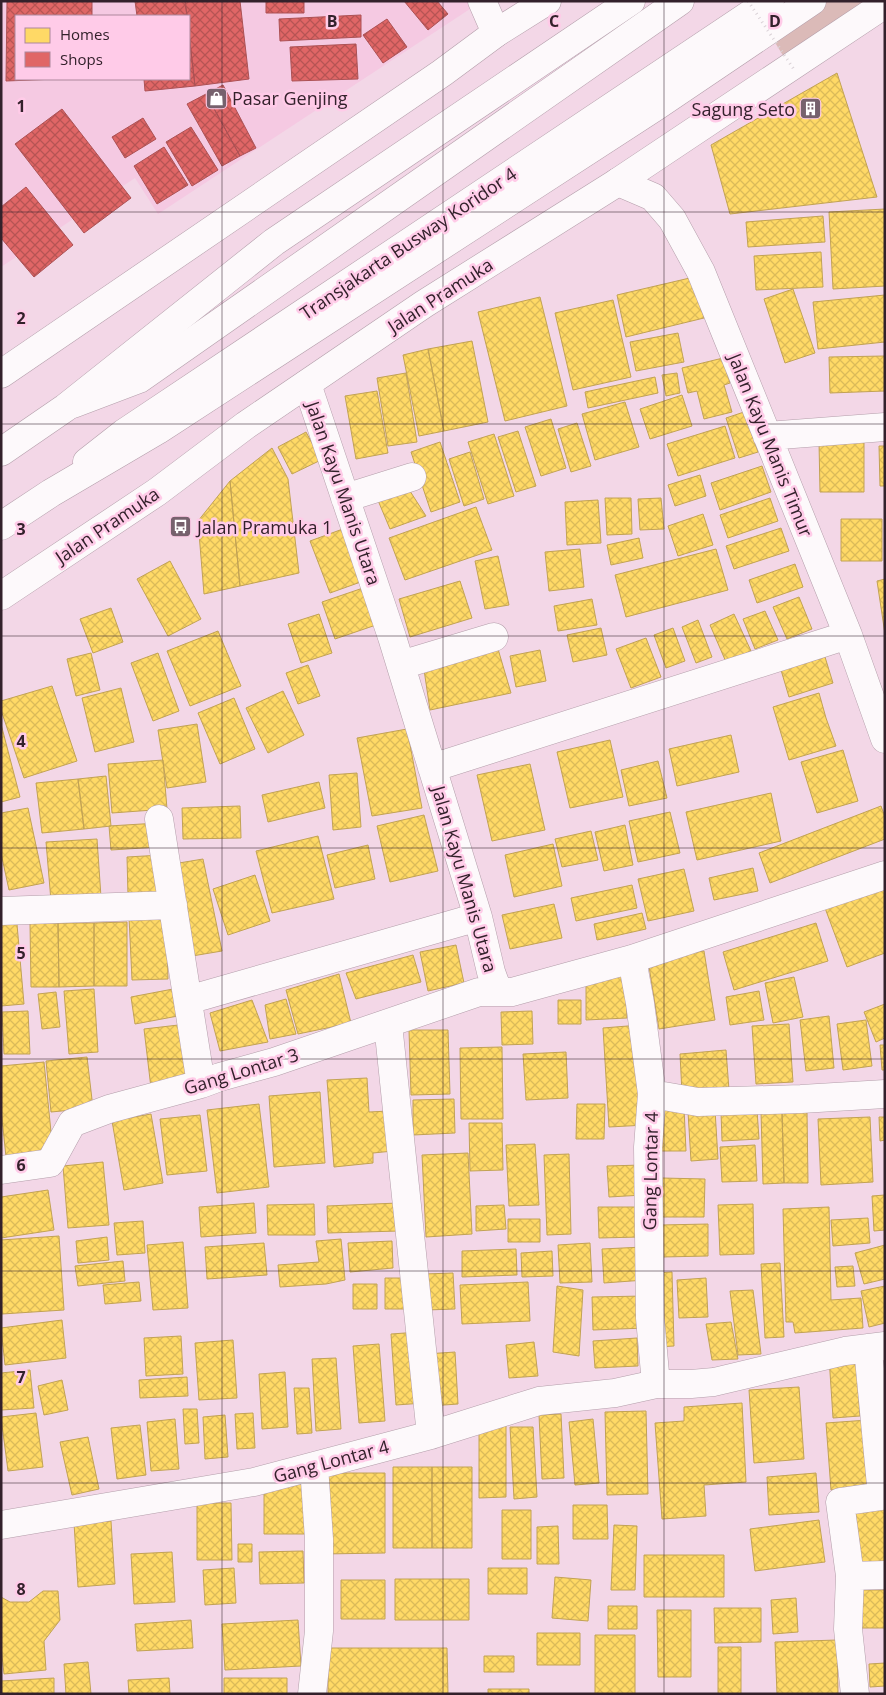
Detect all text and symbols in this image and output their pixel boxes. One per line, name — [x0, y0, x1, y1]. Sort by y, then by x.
text: B — [327, 10, 337, 32]
text: C — [549, 10, 559, 32]
text: D — [769, 10, 781, 32]
legend — [15, 15, 190, 80]
text: Homes — [60, 24, 110, 44]
text: Shops — [60, 49, 103, 69]
shop icon: Pasar Genjing — [204, 86, 228, 110]
place label: Pasar Genjing — [232, 86, 348, 110]
text: 1 — [16, 95, 26, 117]
place label: Sagung Seto — [692, 97, 795, 121]
building icon: Sagung Seto — [799, 97, 823, 121]
street label: Transjakarta Busway Koridor 4 — [295, 161, 521, 325]
street label: Jalan Pramuka — [381, 252, 497, 339]
text: 2 — [16, 307, 26, 329]
street label: Jalan Kayu Manis Timur — [723, 348, 819, 541]
street label: Jalan Kayu Manis Utara — [301, 396, 387, 588]
street label: Jalan Pramuka — [49, 481, 164, 570]
bus stop icon: Jalan Pramuka 1 — [169, 515, 193, 539]
place label: Jalan Pramuka 1 — [195, 515, 332, 539]
text: 3 — [16, 518, 26, 540]
text: 4 — [16, 730, 26, 752]
street label: Jalan Kayu Manis Utara — [426, 781, 503, 975]
text: 5 — [16, 942, 26, 964]
street label: Gang Lontar 3 — [181, 1042, 301, 1100]
street label: Gang Lontar 4 — [637, 1112, 663, 1230]
text: 6 — [16, 1154, 26, 1176]
text: 7 — [16, 1366, 26, 1388]
street label: Gang Lontar 4 — [271, 1434, 391, 1488]
text: 8 — [16, 1578, 26, 1600]

